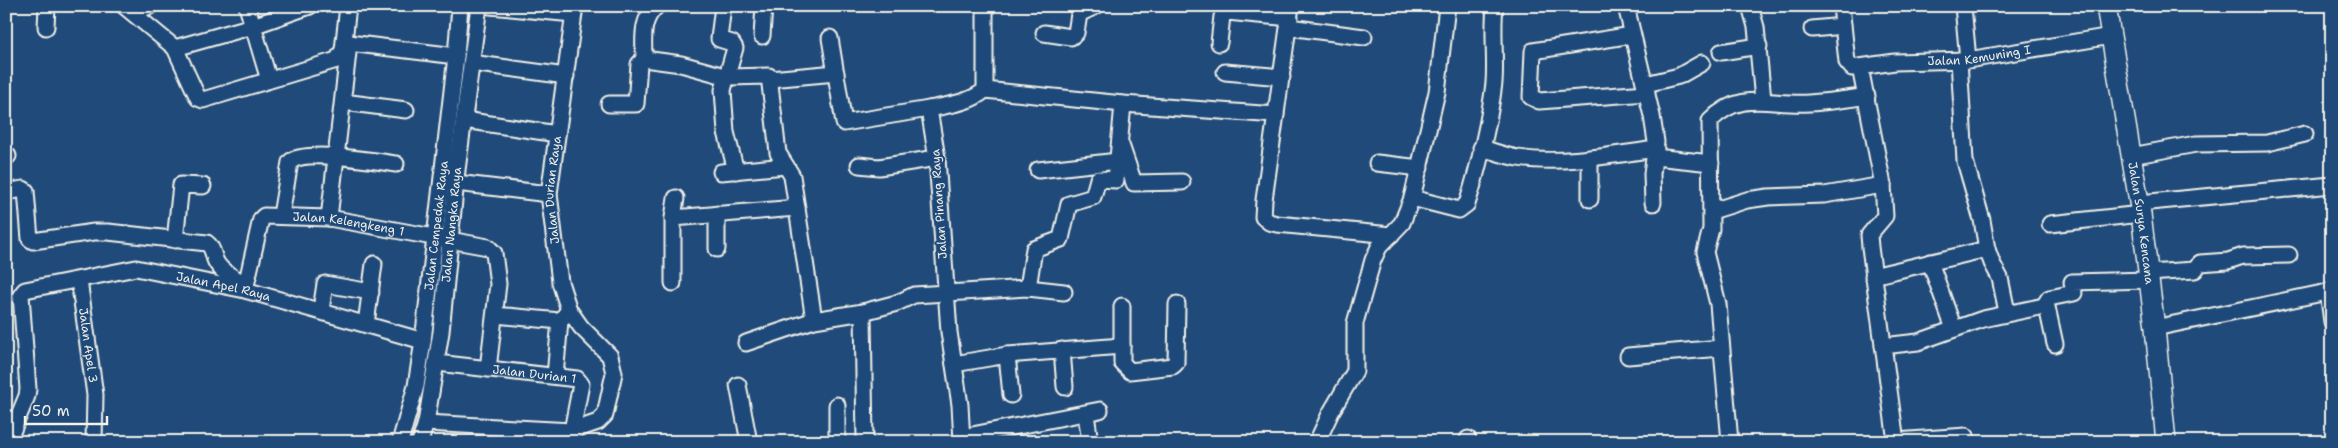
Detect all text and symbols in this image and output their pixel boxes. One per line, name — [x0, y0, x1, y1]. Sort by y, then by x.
street label: Jalan Kemuning I — [1927, 42, 2032, 69]
street label: Jalan Durian Raya — [541, 134, 565, 245]
street label: Jalan Pinang Raya — [927, 148, 951, 259]
street label: Jalan Cempedak Raya — [421, 159, 452, 291]
street label: Jalan Surya Kencana — [2124, 161, 2158, 286]
street label: Jalan Nangka Raya — [438, 166, 465, 283]
street label: Jalan Kelengkeng 1 — [292, 209, 406, 240]
street label: Jalan Apel Raya — [175, 268, 273, 305]
street label: Jalan Apel 3 — [75, 307, 101, 384]
street label: Jalan Durian 1 — [492, 361, 577, 387]
scale bar — [25, 393, 108, 425]
text: 50 m — [32, 401, 70, 421]

